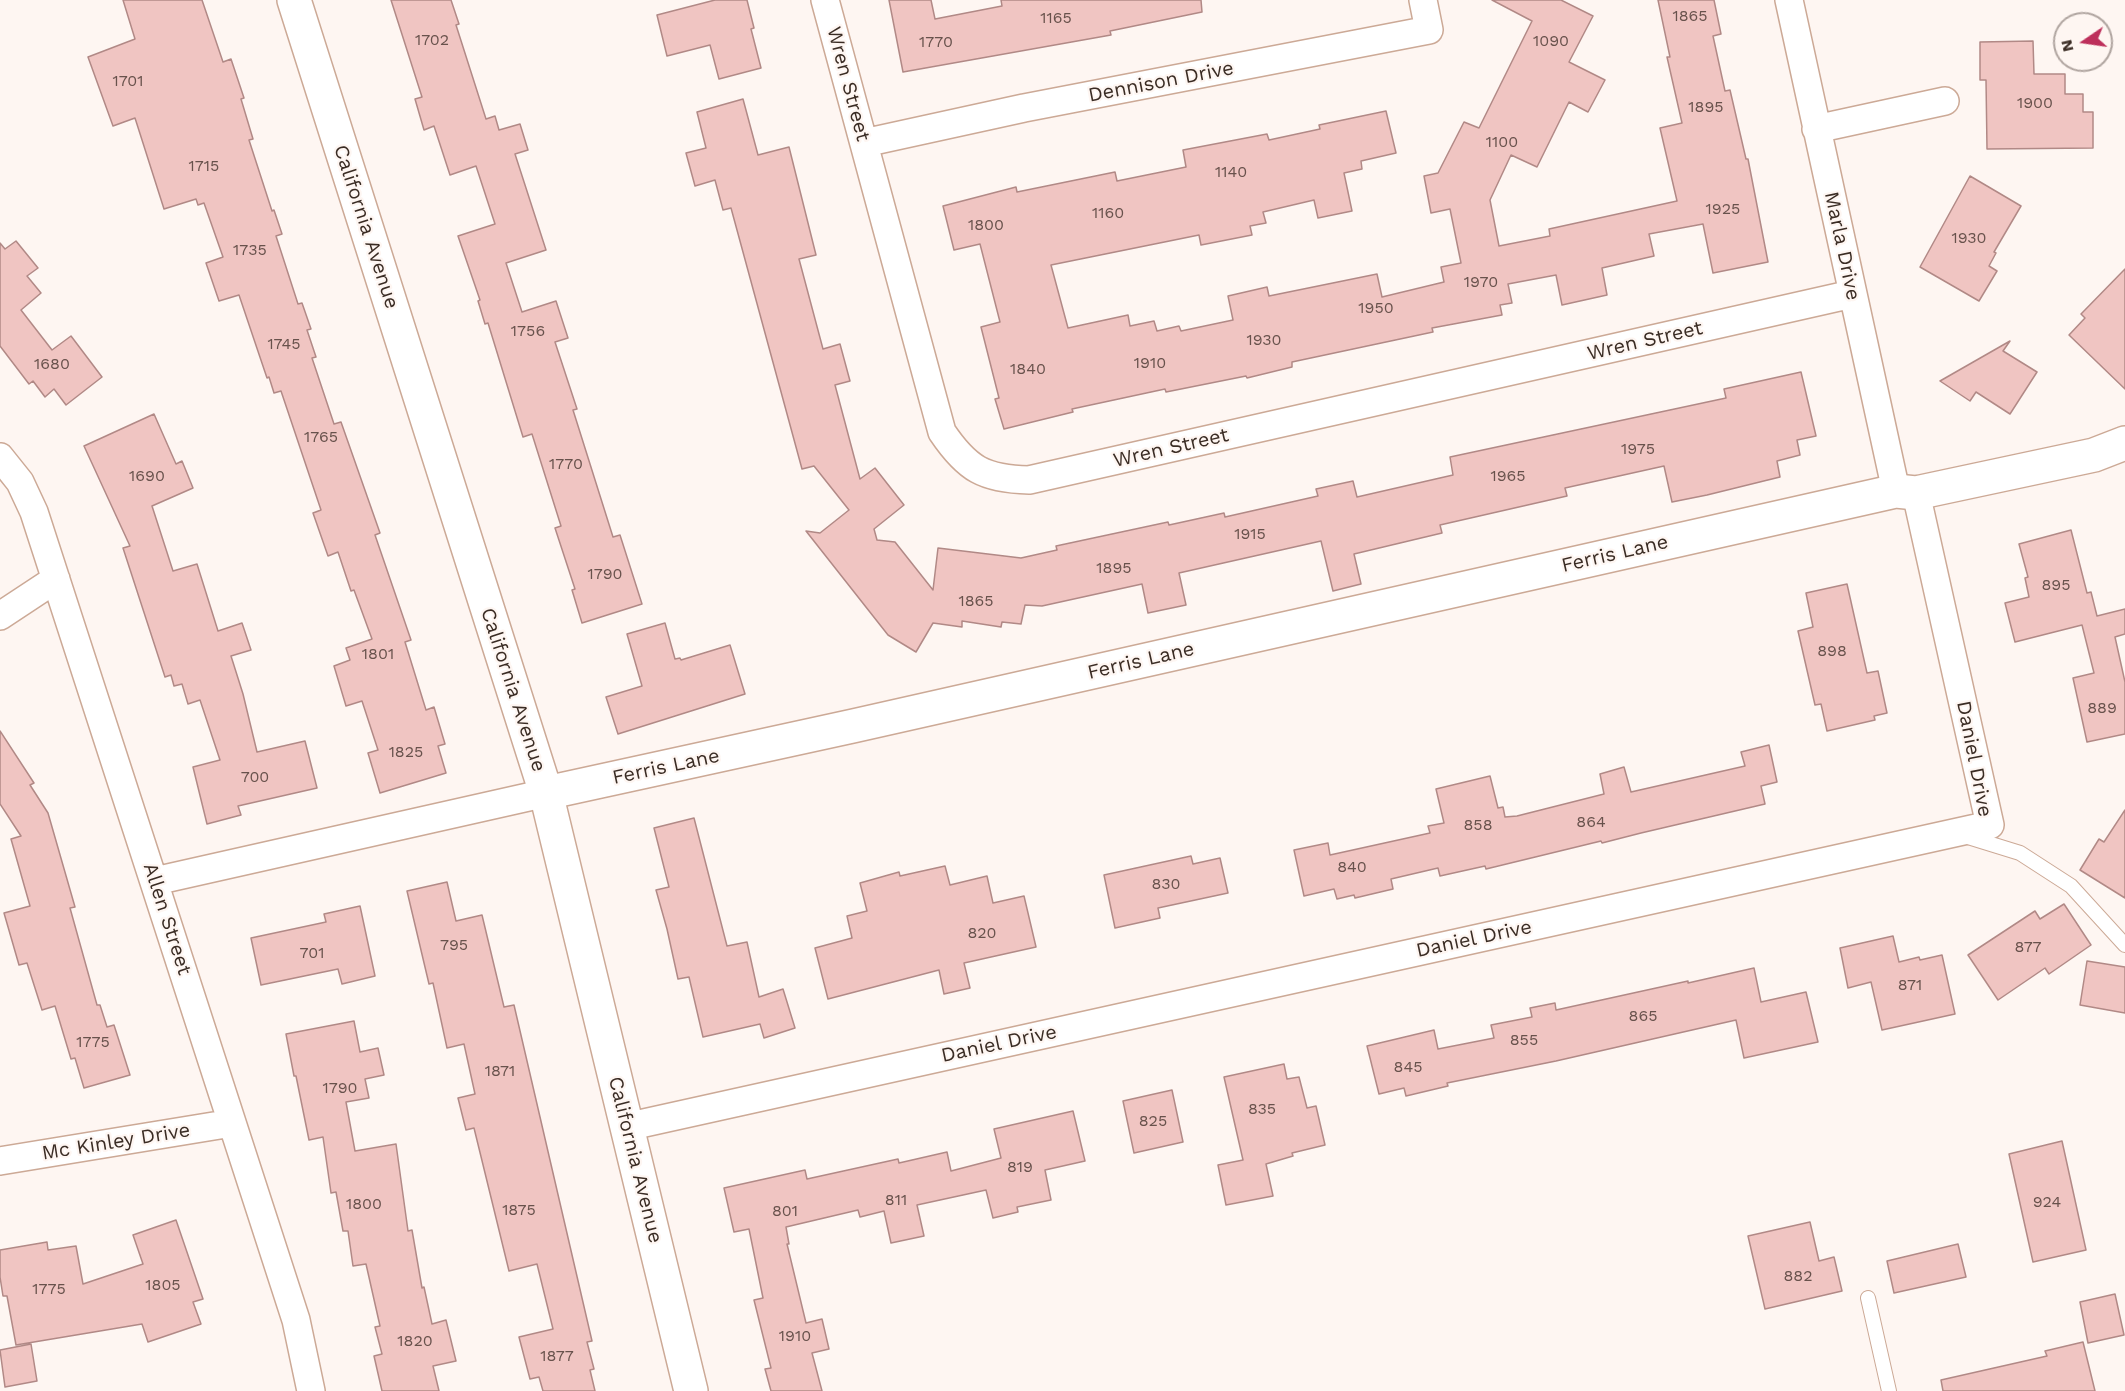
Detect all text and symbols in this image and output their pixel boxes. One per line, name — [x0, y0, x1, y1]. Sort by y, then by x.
house number: 1865 — [1672, 6, 1708, 26]
house number: 1165 — [1040, 8, 1072, 28]
north arrow — [2053, 12, 2113, 72]
street label: Wren Street — [821, 24, 875, 144]
house number: 1702 — [415, 30, 449, 50]
house number: 1090 — [1533, 31, 1569, 51]
house number: 1770 — [919, 32, 953, 52]
text: N — [2056, 38, 2078, 54]
street label: Dennison Drive — [1086, 56, 1236, 108]
house number: 1701 — [112, 71, 144, 91]
house number: 1900 — [2017, 93, 2053, 113]
house number: 1895 — [1688, 97, 1724, 117]
house number: 1100 — [1486, 132, 1518, 152]
street label: California Avenue — [328, 142, 404, 312]
house number: 1715 — [189, 156, 219, 176]
house number: 1140 — [1215, 162, 1247, 182]
street label: Marla Drive — [1819, 189, 1865, 303]
house number: 1925 — [1706, 199, 1740, 219]
house number: 1160 — [1092, 203, 1124, 223]
house number: 1800 — [968, 215, 1004, 235]
house number: 1930 — [1951, 228, 1987, 248]
house number: 1735 — [233, 240, 267, 260]
house number: 1970 — [1464, 272, 1498, 292]
house number: 1950 — [1358, 298, 1394, 318]
street label: Wren Street — [1585, 316, 1705, 366]
house number: 1756 — [511, 321, 545, 341]
house number: 1930 — [1246, 330, 1282, 350]
house number: 1745 — [267, 334, 301, 354]
house number: 1910 — [1134, 353, 1166, 373]
house number: 1680 — [34, 354, 70, 374]
house number: 1840 — [1010, 359, 1046, 379]
street label: Wren Street — [1111, 423, 1231, 473]
house number: 1765 — [304, 427, 338, 447]
house number: 1975 — [1621, 439, 1655, 459]
house number: 1770 — [549, 454, 583, 474]
house number: 1690 — [129, 466, 165, 486]
house number: 1965 — [1490, 466, 1526, 486]
house number: 1915 — [1234, 524, 1266, 544]
street label: Ferris Lane — [1559, 530, 1671, 578]
house number: 1895 — [1096, 558, 1132, 578]
house number: 1790 — [587, 564, 623, 584]
house number: 895 — [2041, 575, 2071, 595]
house number: 1865 — [958, 591, 994, 611]
street label: California Avenue — [475, 605, 551, 775]
street label: Ferris Lane — [1085, 637, 1197, 685]
house number: 898 — [1817, 641, 1847, 661]
house number: 1801 — [362, 644, 394, 664]
house number: 889 — [2087, 698, 2117, 718]
street label: Daniel Drive — [1951, 699, 1997, 819]
house number: 1825 — [389, 742, 423, 762]
street label: Ferris Lane — [610, 744, 722, 790]
house number: 700 — [241, 767, 269, 787]
house number: 864 — [1576, 812, 1606, 832]
house number: 858 — [1463, 815, 1493, 835]
house number: 840 — [1337, 857, 1367, 877]
street label: Allen Street — [138, 860, 196, 978]
house number: 830 — [1152, 874, 1180, 894]
street label: Daniel Drive — [1414, 915, 1534, 963]
house number: 820 — [967, 923, 997, 943]
house number: 795 — [440, 935, 468, 955]
house number: 877 — [2014, 937, 2042, 957]
house number: 701 — [300, 943, 324, 963]
house number: 871 — [1898, 975, 1922, 995]
house number: 865 — [1629, 1006, 1657, 1026]
street label: Daniel Drive — [939, 1020, 1059, 1068]
house number: 855 — [1510, 1030, 1538, 1050]
house number: 1775 — [76, 1032, 110, 1052]
house number: 845 — [1394, 1057, 1422, 1077]
house number: 1871 — [485, 1061, 515, 1081]
street label: California Avenue — [603, 1074, 667, 1246]
house number: 1790 — [322, 1078, 358, 1098]
house number: 835 — [1248, 1099, 1276, 1119]
house number: 825 — [1139, 1111, 1167, 1131]
street label: Mc Kinley Drive — [40, 1118, 192, 1166]
house number: 819 — [1007, 1157, 1033, 1177]
house number: 811 — [885, 1190, 907, 1210]
house number: 924 — [2033, 1192, 2061, 1212]
house number: 1800 — [346, 1194, 382, 1214]
house number: 1875 — [502, 1200, 536, 1220]
house number: 801 — [772, 1201, 798, 1221]
house number: 882 — [1783, 1266, 1813, 1286]
house number: 1805 — [145, 1275, 181, 1295]
house number: 1775 — [32, 1279, 66, 1299]
house number: 1910 — [779, 1326, 811, 1346]
house number: 1820 — [397, 1331, 433, 1351]
house number: 1877 — [540, 1346, 574, 1366]

